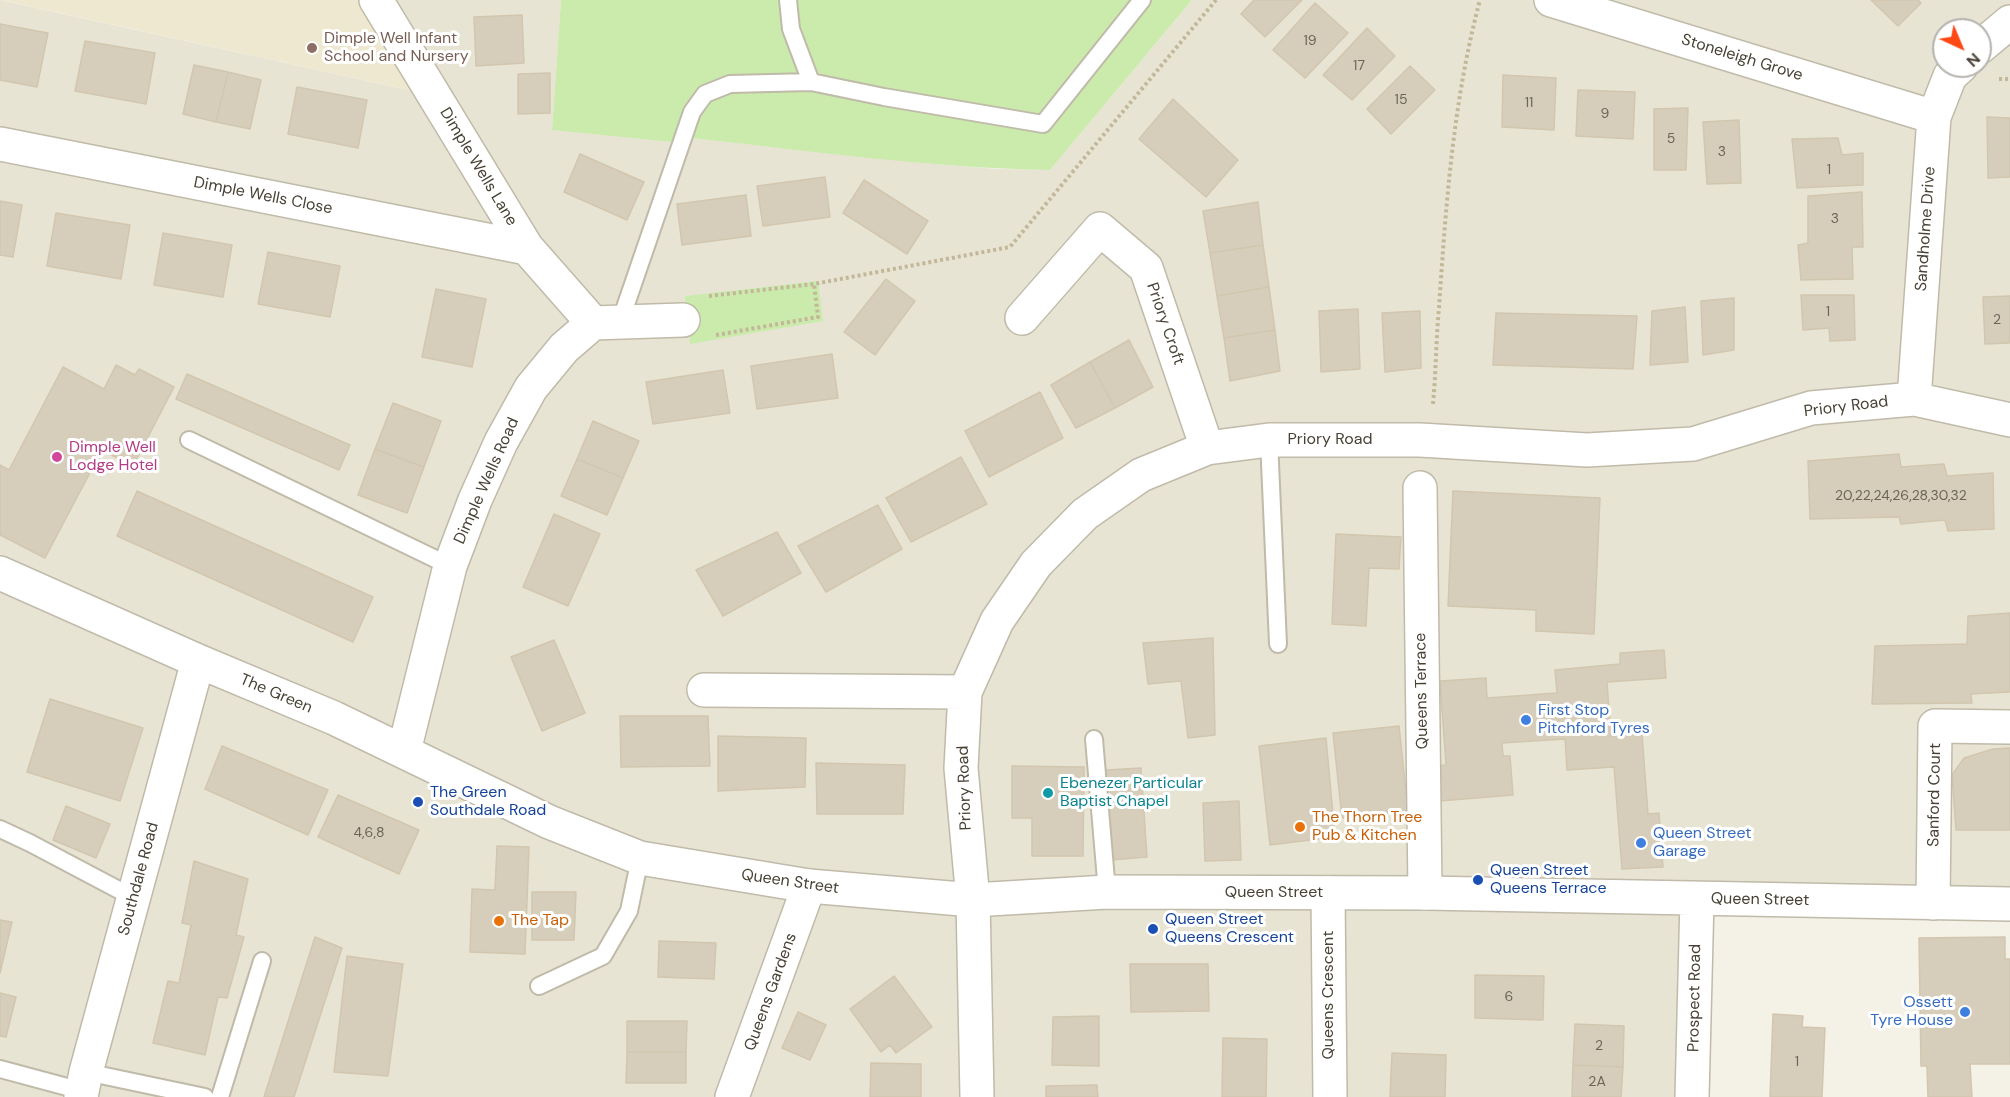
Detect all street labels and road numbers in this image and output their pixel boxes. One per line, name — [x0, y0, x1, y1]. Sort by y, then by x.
street label: Stoneleigh Grove — [1679, 30, 1805, 86]
street label: Dimple Wells Lane — [435, 104, 521, 230]
street label: Sandholme Drive — [1912, 166, 1940, 292]
street label: Dimple Wells Close — [192, 173, 334, 219]
street label: Priory Croft — [1142, 280, 1188, 368]
street label: Priory Road — [1803, 392, 1889, 422]
street label: Dimple Wells Road — [450, 415, 524, 547]
street label: Priory Road — [1288, 430, 1372, 450]
street label: Queens Terrace — [1411, 633, 1433, 749]
street label: The Green — [237, 670, 315, 718]
street label: Sanford Court — [1924, 743, 1946, 847]
street label: Priory Road — [954, 745, 976, 831]
street label: Southdale Road — [115, 820, 163, 938]
street label: Queen Street — [740, 866, 840, 898]
street label: Queen Street — [1225, 883, 1323, 903]
street label: Queen Street — [1711, 890, 1809, 910]
street label: Queens Gardens — [741, 930, 801, 1054]
street label: Queens Crescent — [1319, 930, 1339, 1060]
street label: Prospect Road — [1684, 944, 1706, 1052]

